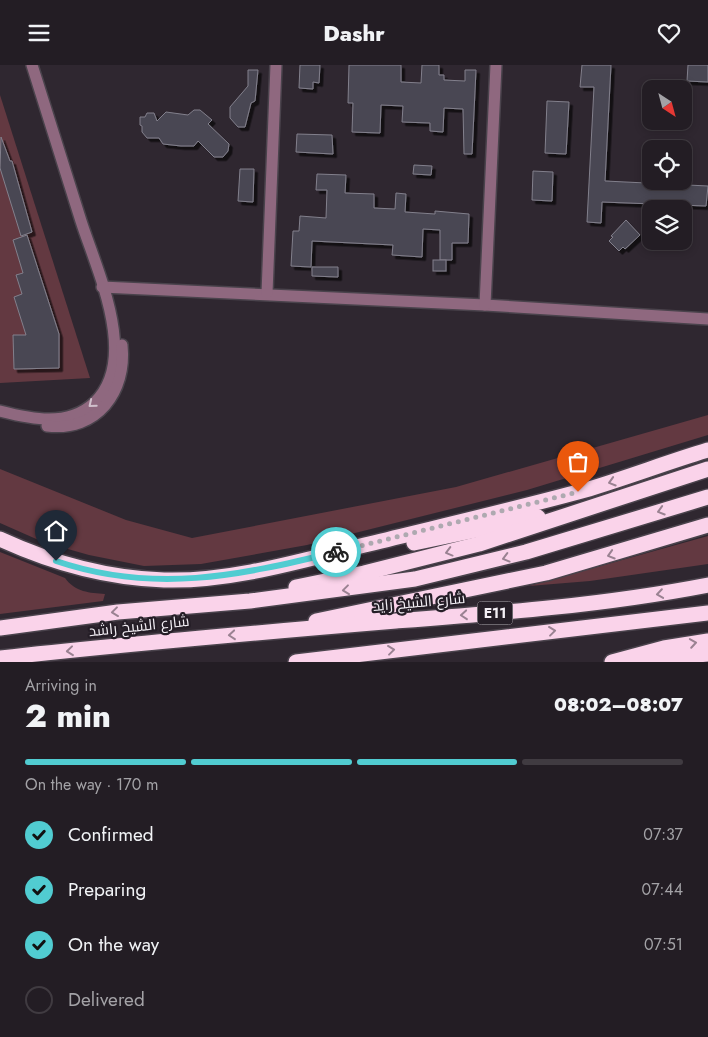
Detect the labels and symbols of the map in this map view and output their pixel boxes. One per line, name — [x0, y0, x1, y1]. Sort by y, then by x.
north arrow — [642, 80, 692, 130]
one-way arrow — [89, 398, 98, 407]
pin — [557, 441, 599, 492]
one-way arrow — [608, 476, 617, 486]
one-way arrow — [658, 505, 666, 515]
pin — [35, 510, 77, 561]
courier — [311, 527, 361, 577]
one-way arrow — [445, 546, 454, 557]
one-way arrow — [608, 549, 616, 559]
one-way arrow — [502, 552, 510, 562]
one-way arrow — [342, 584, 350, 595]
street label: شارع الشيخ زايد — [372, 587, 466, 617]
one-way arrow — [656, 588, 664, 598]
road number: E11 — [478, 601, 512, 625]
one-way arrow — [111, 606, 119, 617]
street label: شارع الشيخ راشد — [87, 610, 191, 642]
one-way arrow — [459, 610, 467, 621]
one-way arrow — [549, 626, 557, 637]
one-way arrow — [228, 629, 236, 640]
one-way arrow — [689, 639, 698, 649]
one-way arrow — [66, 645, 74, 656]
one-way arrow — [387, 645, 395, 656]

